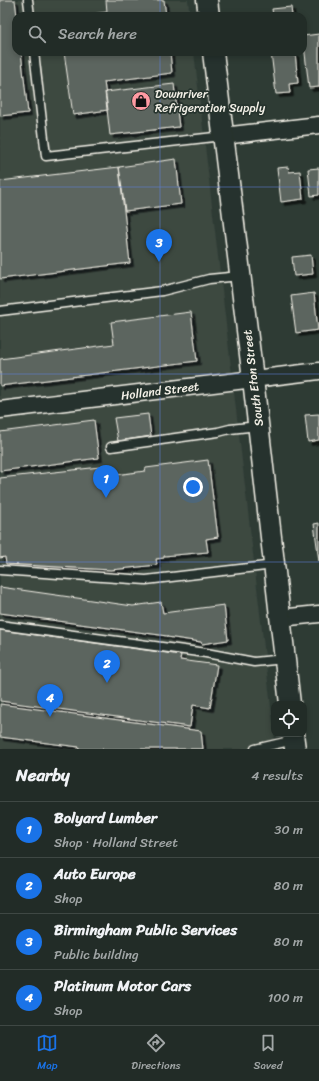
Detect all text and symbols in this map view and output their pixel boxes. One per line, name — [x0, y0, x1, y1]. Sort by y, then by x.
search box — [12, 12, 307, 56]
text: Search here — [58, 21, 137, 47]
icon: search — [26, 23, 48, 45]
place label: Downriver Refrigeration Supply — [155, 83, 266, 119]
shop icon: Downriver Refrigeration Supply — [130, 90, 152, 112]
pin: 3 — [146, 229, 172, 262]
street label: South Eton Street — [236, 329, 270, 427]
street label: Holland Street — [120, 375, 200, 407]
pin: 1 — [93, 465, 119, 498]
your location — [183, 477, 203, 497]
pin: 2 — [94, 650, 120, 683]
pin: 4 — [37, 684, 63, 717]
map controls — [271, 701, 307, 737]
button: locate — [271, 701, 307, 737]
text: Nearby — [16, 760, 70, 790]
text: 4 results — [251, 764, 303, 787]
text: Bolyard Lumber — [54, 805, 157, 831]
text: 1 — [26, 818, 32, 841]
text: 30 m — [274, 818, 303, 841]
text: Shop · Holland Street — [54, 831, 178, 854]
text: Auto Europe — [54, 861, 136, 887]
text: 2 — [25, 874, 33, 897]
text: 80 m — [274, 874, 303, 897]
text: Shop — [54, 887, 82, 910]
text: Birmingham Public Services — [54, 917, 237, 943]
text: 3 — [25, 930, 33, 953]
text: 80 m — [274, 930, 303, 953]
text: Public building — [54, 943, 139, 966]
text: Platinum Motor Cars — [54, 973, 191, 999]
text: 4 — [25, 986, 33, 1009]
text: 100 m — [268, 986, 303, 1009]
text: Shop — [54, 999, 82, 1022]
tab: Map — [36, 1032, 58, 1075]
tab: Directions — [131, 1032, 181, 1075]
tab: Saved — [254, 1032, 283, 1075]

